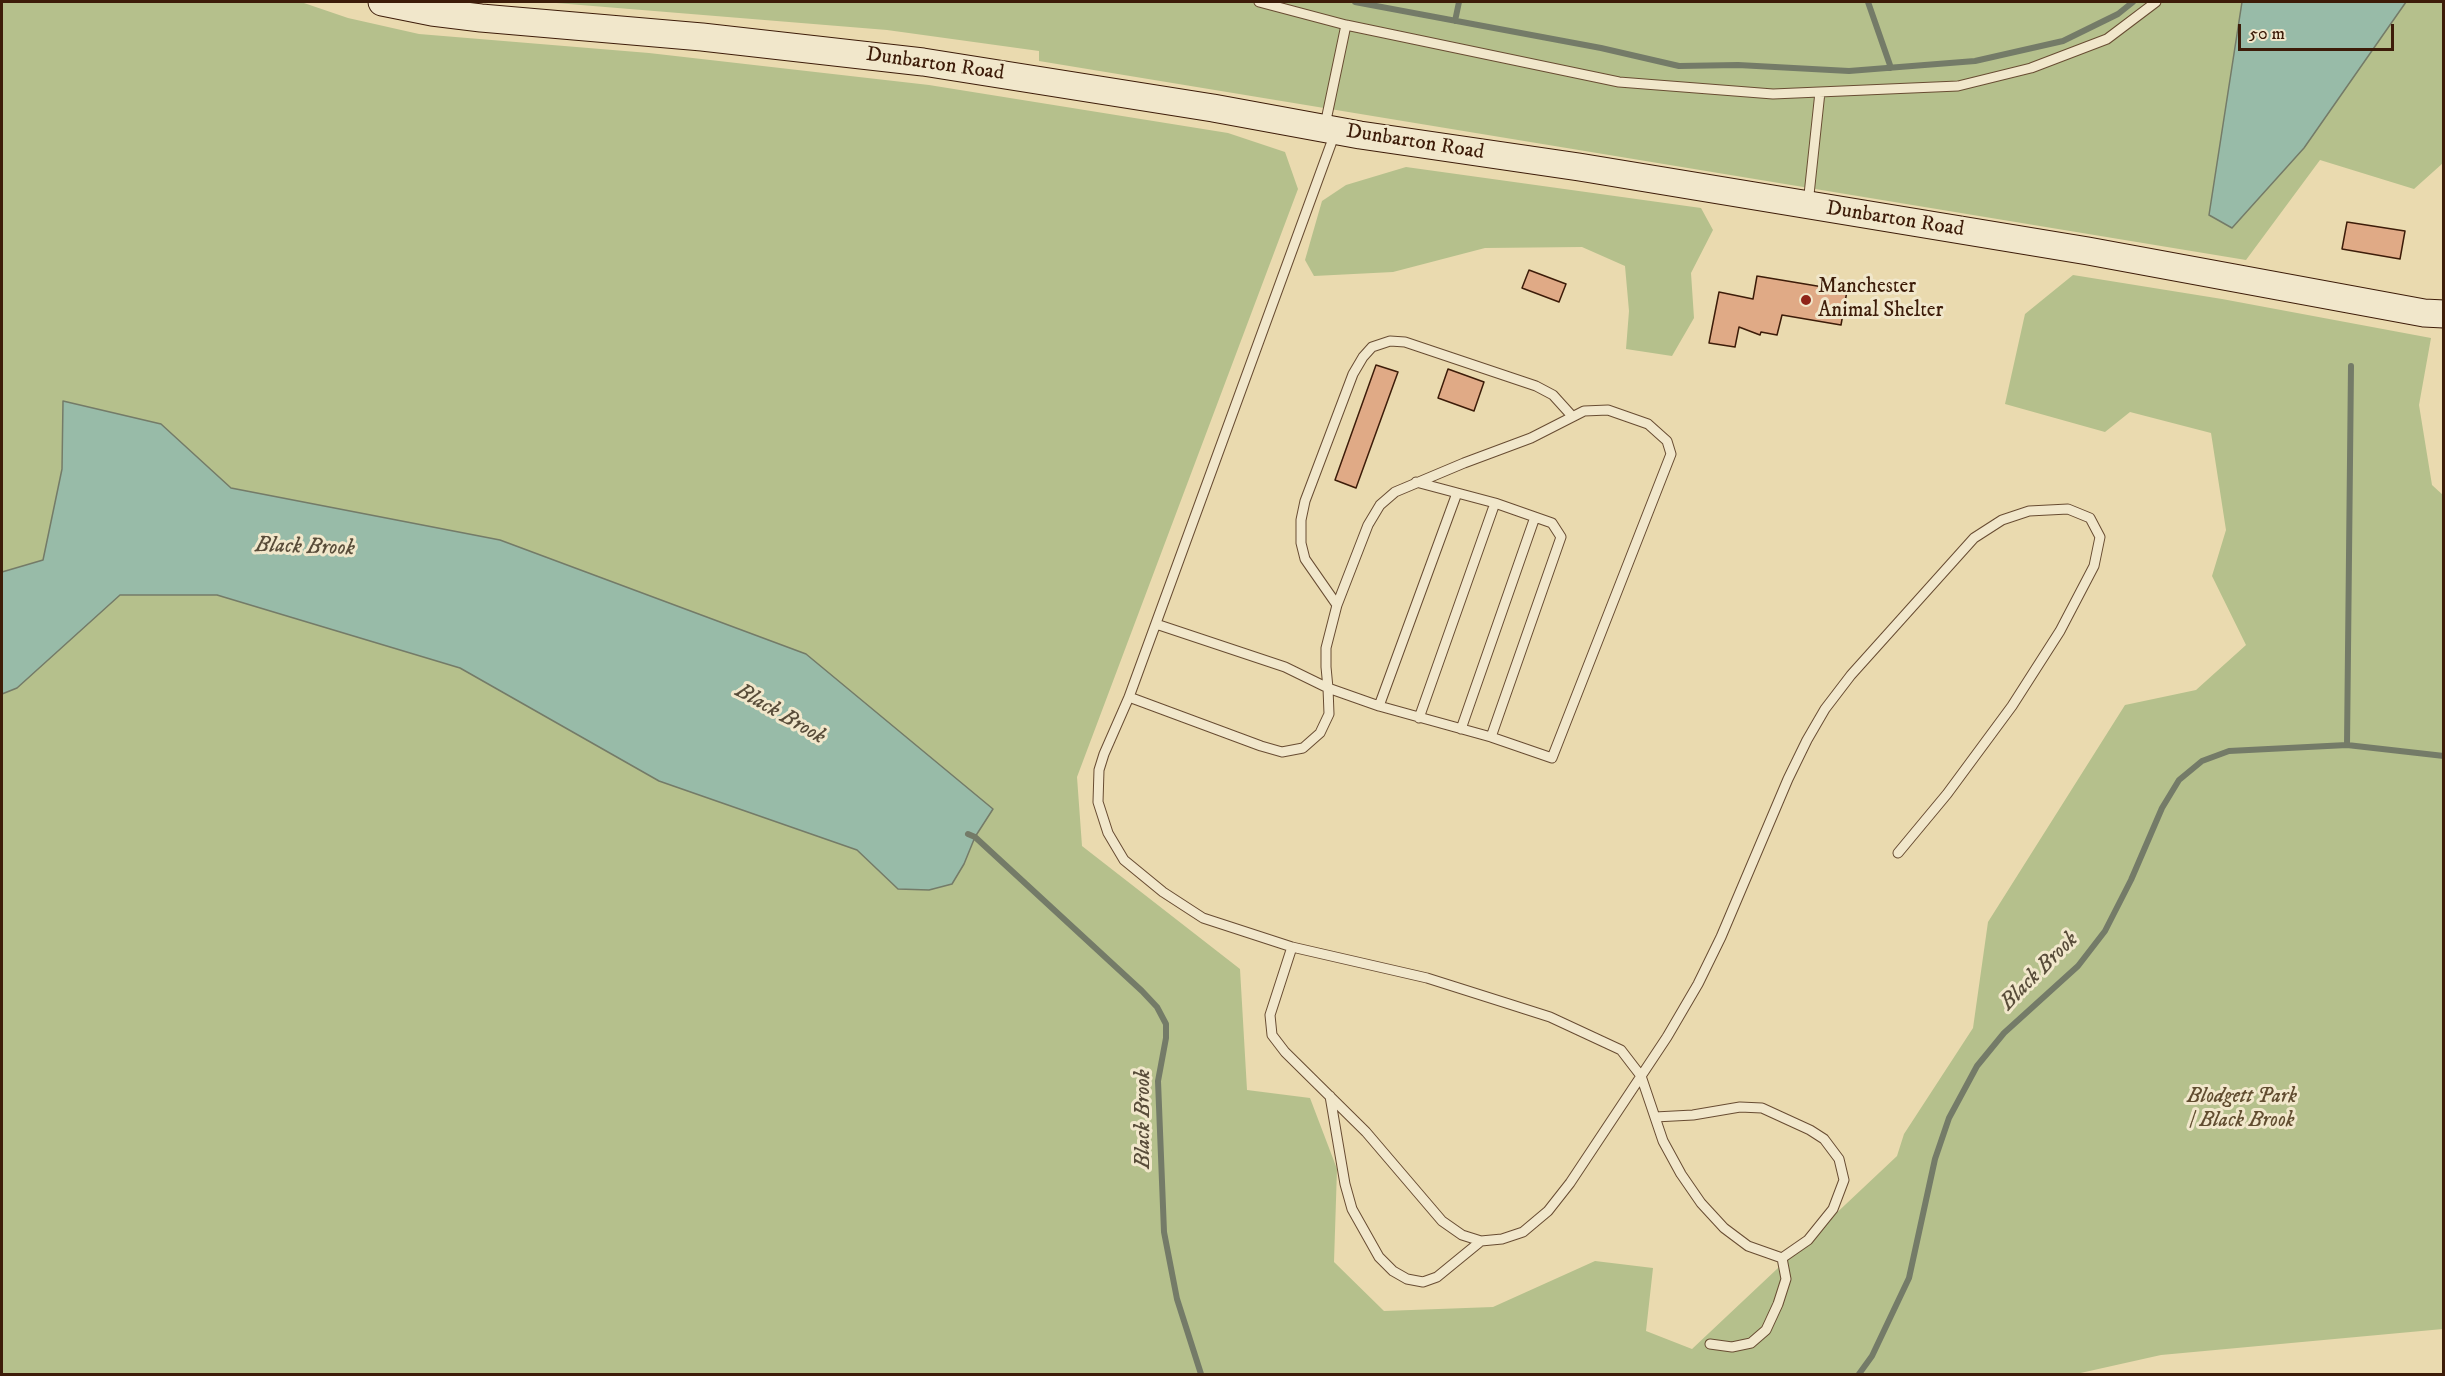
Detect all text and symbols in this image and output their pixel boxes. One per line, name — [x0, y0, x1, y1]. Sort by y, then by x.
scale bar — [2241, 12, 2397, 50]
text: 50 m — [2249, 23, 2285, 45]
street label: Dunbarton Road — [864, 43, 1006, 87]
street label: Dunbarton Road — [1344, 120, 1486, 166]
street label: Dunbarton Road — [1824, 197, 1966, 243]
place label: Manchester Animal Shelter — [1818, 275, 1943, 325]
marker: Manchester Animal Shelter — [1799, 293, 1813, 307]
water label: Black Brook — [255, 533, 355, 563]
water label: Black Brook — [730, 679, 830, 751]
water label: Black Brook — [1995, 927, 2085, 1017]
water label: Black Brook — [1131, 1069, 1157, 1169]
park label: Blodgett Park / Black Brook — [2187, 1085, 2297, 1135]

